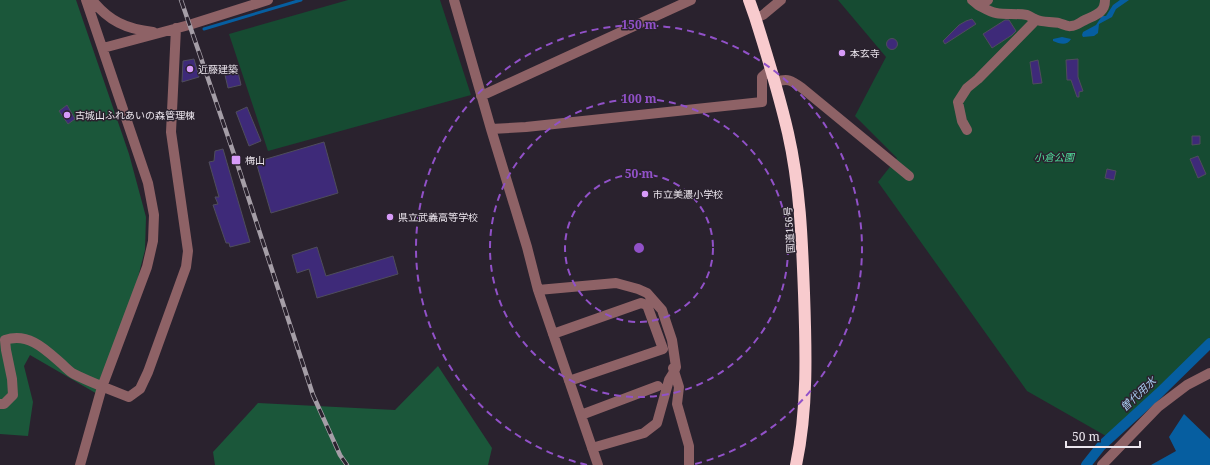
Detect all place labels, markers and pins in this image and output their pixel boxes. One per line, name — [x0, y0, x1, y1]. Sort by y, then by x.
place label: 本玄寺 — [850, 46, 880, 60]
marker: 本玄寺 — [837, 48, 847, 58]
place label: 近藤建築 — [198, 62, 238, 76]
marker: 近藤建築 — [185, 64, 195, 74]
place label: 古城山ふれあいの森管理棟 — [75, 108, 195, 122]
marker: 古城山ふれあいの森管理棟 — [62, 110, 72, 120]
place label: 梅山 — [245, 153, 265, 167]
marker: 梅山 — [230, 154, 242, 166]
place label: 市立美濃小学校 — [653, 187, 723, 201]
marker: 市立美濃小学校 — [640, 189, 650, 199]
place label: 県立武義高等学校 — [398, 210, 478, 224]
marker: 県立武義高等学校 — [385, 212, 395, 222]
centre of rings — [632, 241, 646, 255]

